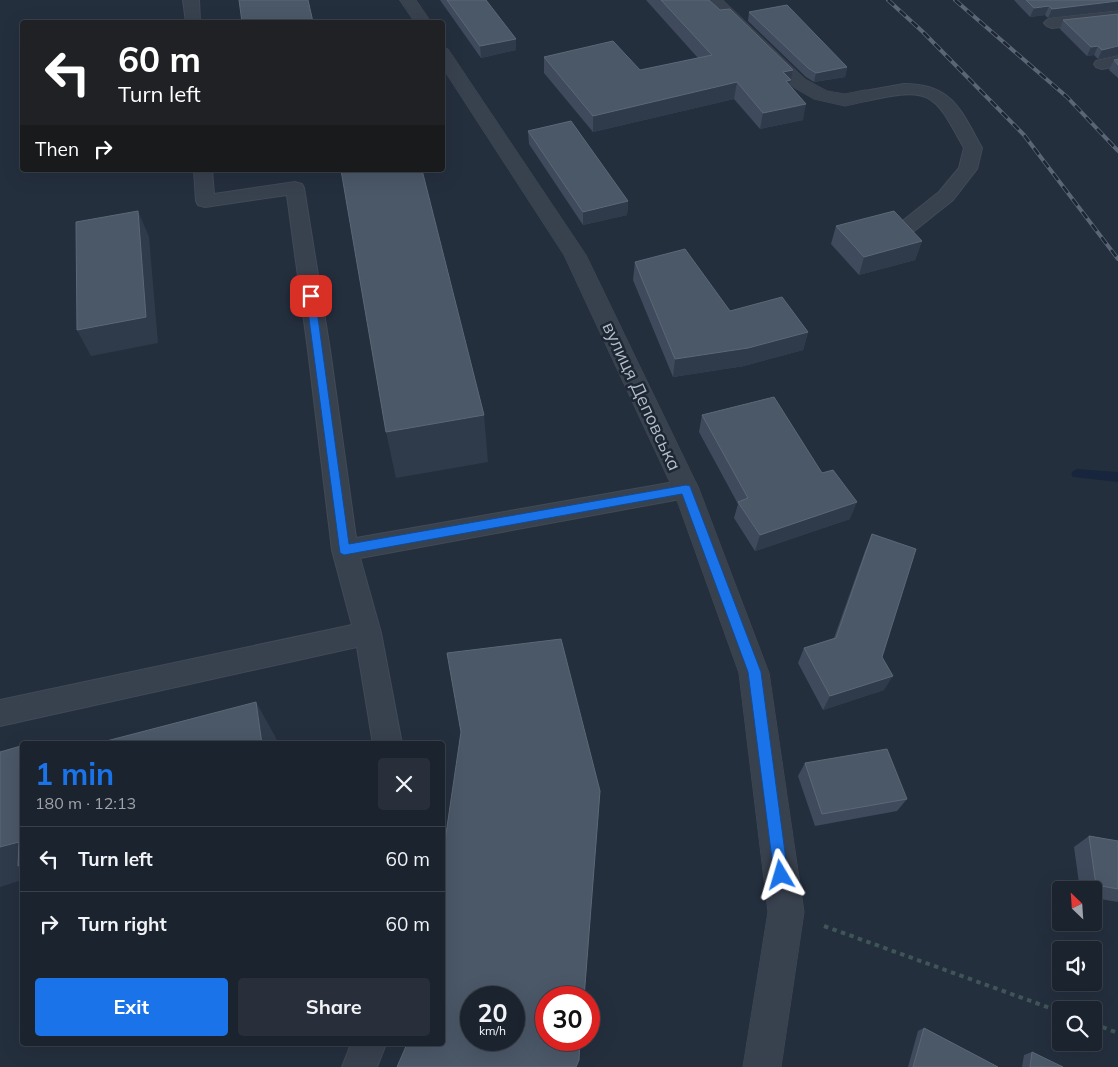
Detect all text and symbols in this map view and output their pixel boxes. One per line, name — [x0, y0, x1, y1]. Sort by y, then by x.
text: 60 m — [118, 37, 201, 81]
icon: left — [35, 40, 100, 105]
text: Turn left — [118, 80, 201, 108]
icon: right — [89, 135, 117, 163]
text: Then — [35, 137, 79, 161]
pin — [290, 275, 332, 317]
icon: arrive — [297, 282, 325, 310]
street label: вулиця Деповська — [597, 318, 687, 474]
text: 1 min — [35, 755, 114, 793]
button: close — [378, 758, 430, 810]
text: 180 m · 12:13 — [35, 793, 136, 813]
icon: left — [35, 845, 63, 873]
text: Turn left — [78, 847, 153, 871]
text: 60 m — [386, 847, 430, 871]
position arrow — [754, 848, 806, 900]
north arrow — [1052, 881, 1102, 931]
map controls — [1052, 881, 1102, 1051]
icon: right — [35, 910, 63, 938]
text: Turn right — [78, 912, 167, 936]
text: 60 m — [386, 912, 430, 936]
button: sound — [1052, 941, 1102, 991]
button: Exit — [35, 978, 228, 1036]
button: Share — [238, 978, 430, 1036]
speed limit sign: 30 — [535, 986, 600, 1051]
text: 20 — [477, 997, 508, 1028]
button: search — [1052, 1001, 1102, 1051]
text: km/h — [479, 1023, 506, 1038]

